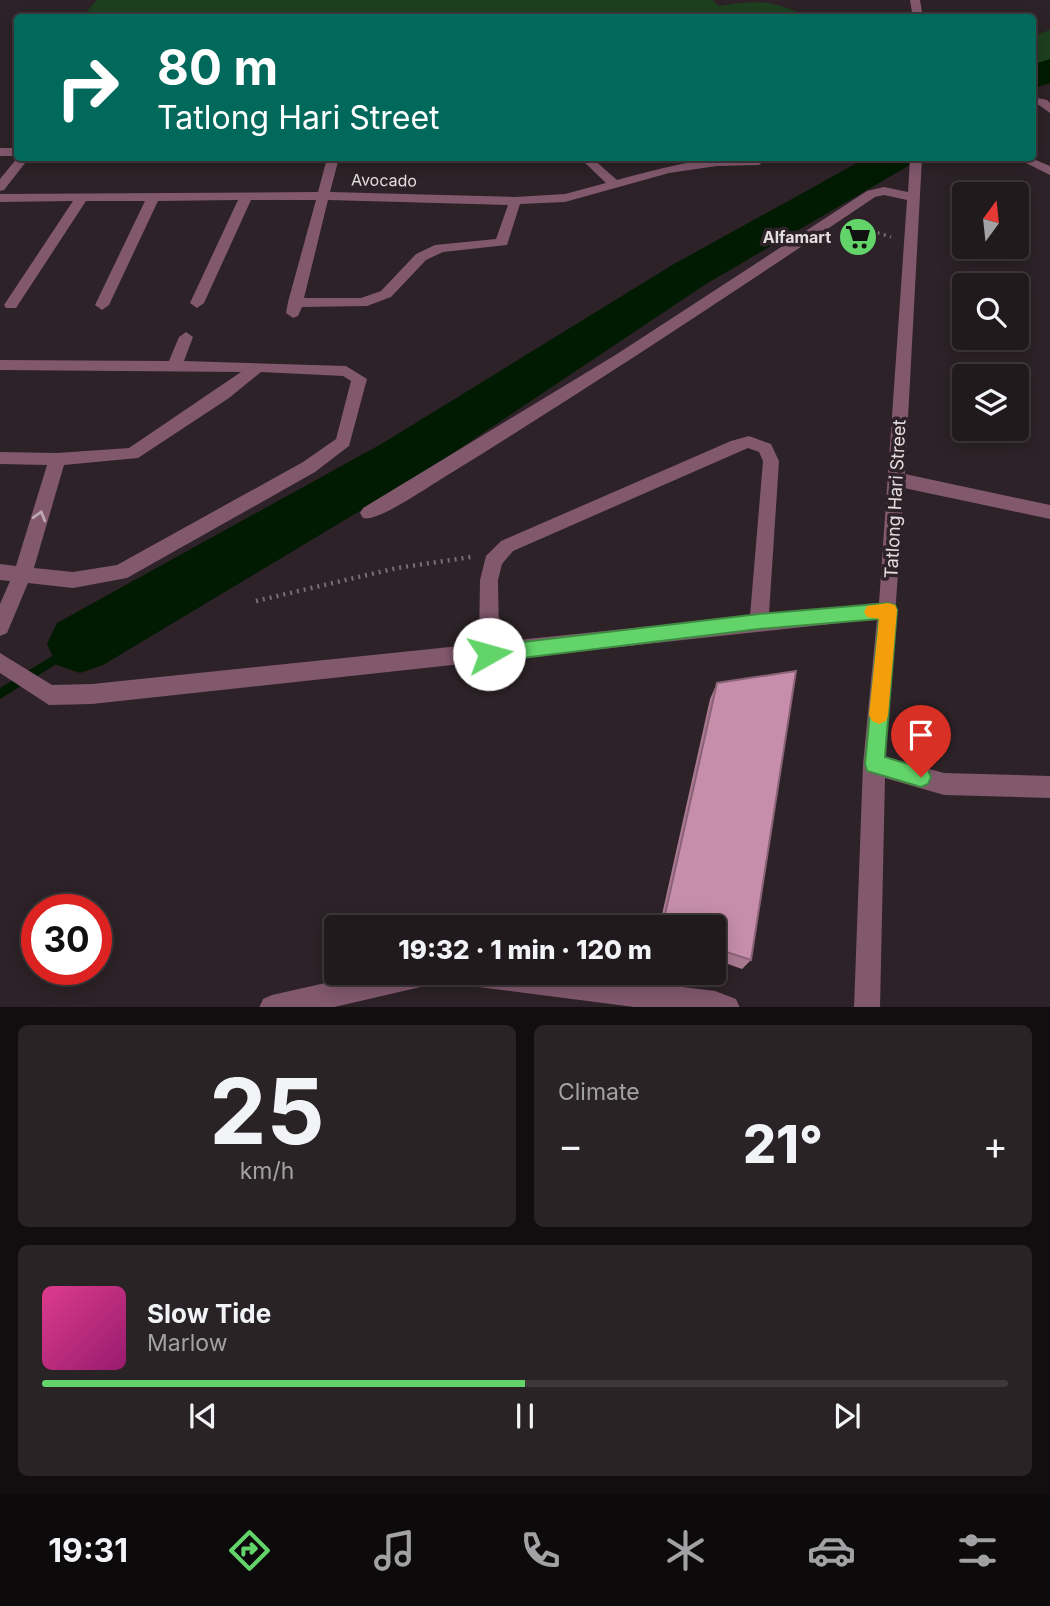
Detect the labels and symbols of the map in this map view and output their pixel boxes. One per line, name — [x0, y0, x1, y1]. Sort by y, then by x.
street label: Avocado — [351, 169, 417, 191]
north arrow — [952, 182, 1029, 259]
supermarket icon: Alfamart — [837, 216, 879, 258]
place label: Alfamart — [763, 227, 831, 247]
street label: Tatlong Hari Street — [880, 419, 910, 579]
one-way arrow — [32, 510, 47, 522]
position arrow — [452, 617, 526, 691]
pin — [891, 705, 951, 777]
speed limit sign: 30 — [21, 894, 112, 985]

